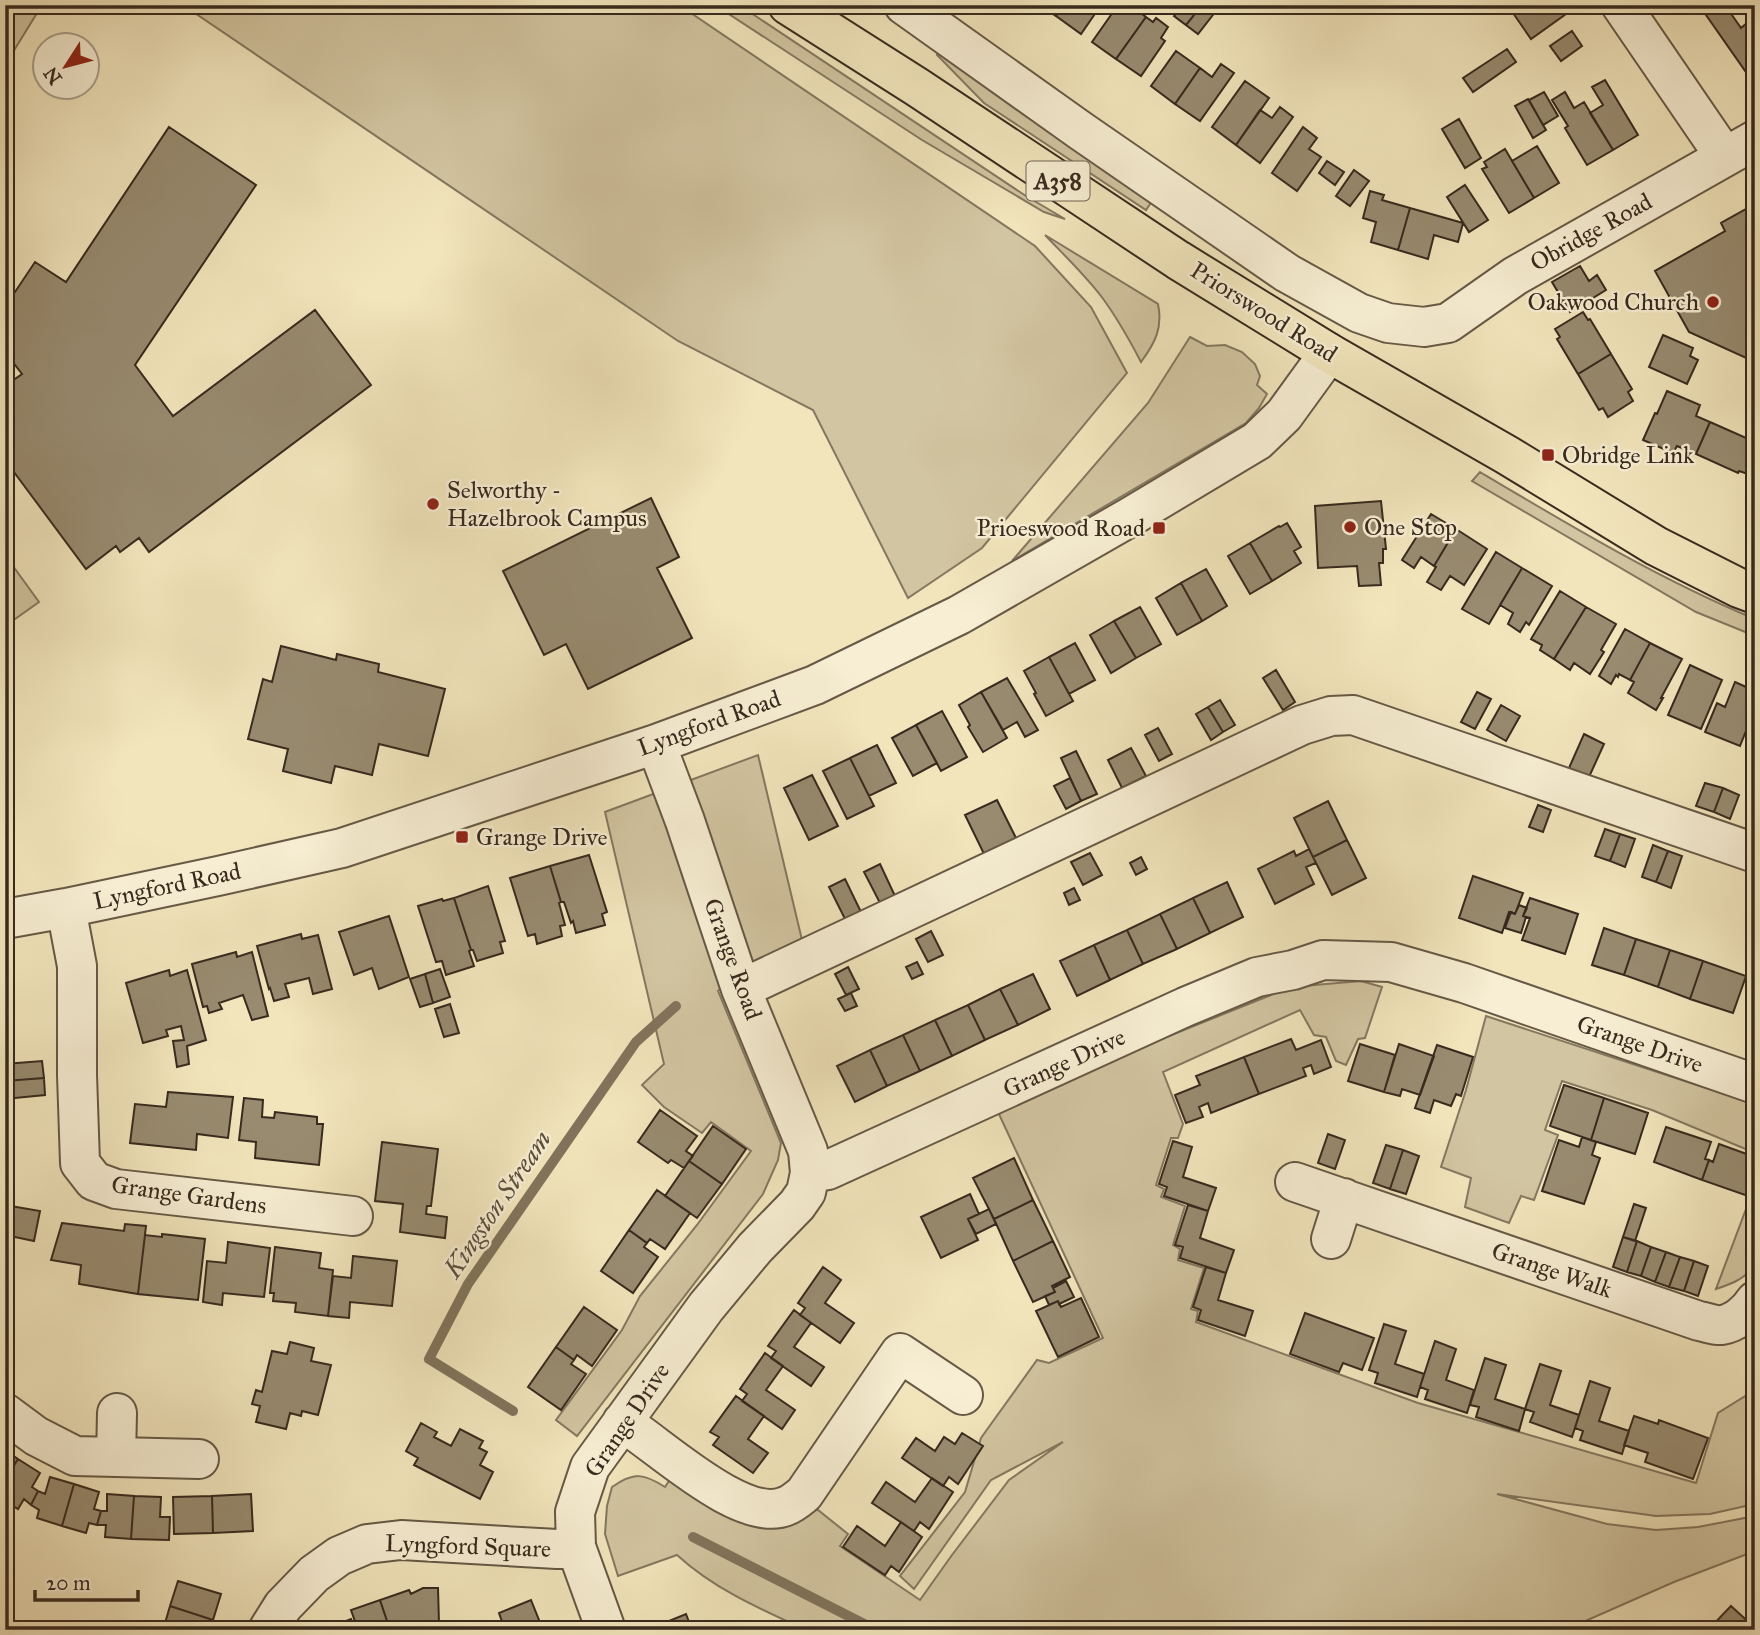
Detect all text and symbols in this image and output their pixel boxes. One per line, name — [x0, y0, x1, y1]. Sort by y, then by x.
north arrow — [32, 32, 102, 102]
text: N — [39, 62, 67, 89]
road number: A358 — [1026, 162, 1090, 200]
street label: Obridge Road — [1525, 186, 1657, 278]
street label: Priorswood Road — [1185, 255, 1343, 369]
place label: Oakwood Church — [1527, 287, 1699, 317]
marker: Oakwood Church — [1705, 294, 1721, 310]
place label: Obridge Link — [1562, 440, 1695, 470]
marker: Obridge Link — [1540, 447, 1556, 463]
place label: Selworthy - Hazelbrook Campus — [447, 475, 647, 533]
marker: Selworthy - Hazelbrook Campus — [425, 496, 441, 512]
place label: One Stop — [1364, 512, 1457, 542]
place label: Prioeswood Road — [976, 513, 1145, 543]
marker: One Stop — [1342, 519, 1358, 535]
marker: Prioeswood Road — [1151, 520, 1167, 536]
street label: Lyngford Road — [633, 683, 785, 763]
place label: Grange Drive — [476, 822, 608, 852]
marker: Grange Drive — [454, 829, 470, 845]
street label: Lyngford Road — [90, 856, 244, 916]
street label: Grange Road — [697, 894, 769, 1024]
street label: Grange Drive — [1573, 1008, 1707, 1080]
street label: Grange Drive — [998, 1022, 1130, 1104]
water label: Kingston Stream — [435, 1124, 558, 1285]
street label: Grange Gardens — [109, 1169, 269, 1221]
street label: Grange Walk — [1488, 1235, 1617, 1305]
street label: Grange Drive — [578, 1357, 676, 1483]
street label: Lyngford Square — [384, 1528, 552, 1564]
scale bar — [35, 1558, 138, 1602]
text: 20 m — [46, 1570, 91, 1596]

